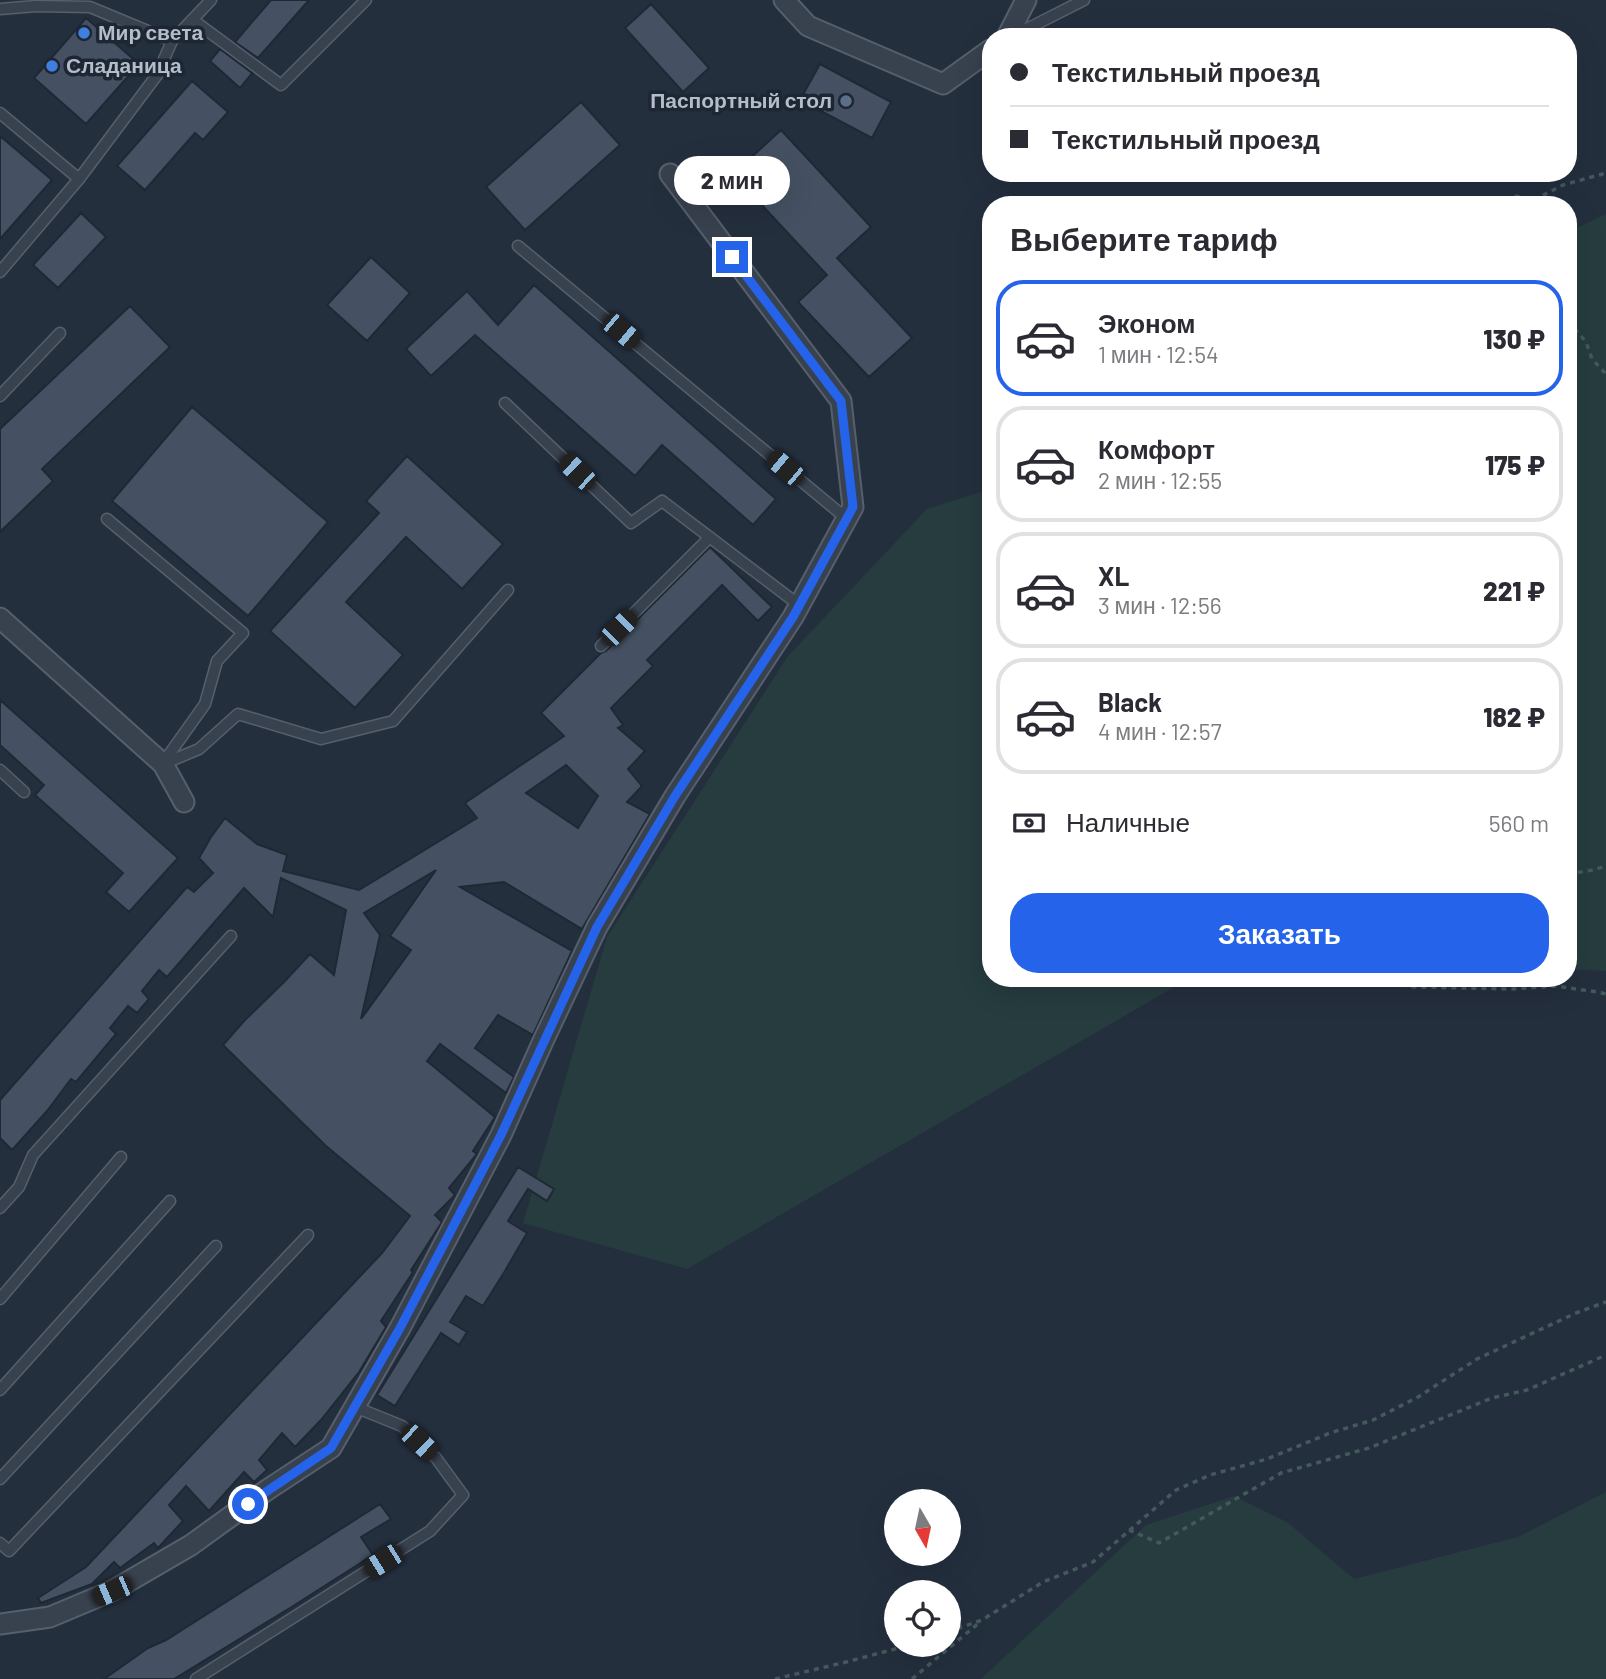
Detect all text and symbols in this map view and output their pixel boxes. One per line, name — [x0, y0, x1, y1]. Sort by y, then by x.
place label: Мир света — [98, 19, 203, 44]
marker: Мир света — [76, 25, 92, 41]
place label: Сладаница — [66, 52, 182, 77]
text: Текстильный проезд — [1052, 56, 1320, 87]
marker: Сладаница — [44, 58, 60, 74]
place label: Паспортный стол — [650, 87, 832, 112]
marker: Паспортный стол — [838, 93, 854, 109]
text: Текстильный проезд — [1052, 123, 1320, 154]
callout: 2 мин — [674, 156, 790, 204]
text: 2 мин — [701, 166, 763, 194]
text: Выберите тариф — [1010, 219, 1278, 257]
route end — [716, 241, 748, 273]
icon: car — [1014, 307, 1077, 370]
text: Эконом — [1098, 307, 1196, 338]
car — [599, 309, 644, 353]
text: 130 ₽ — [1483, 323, 1545, 354]
text: 1 мин · 12:54 — [1098, 340, 1219, 368]
icon: car — [1014, 433, 1077, 496]
text: Комфорт — [1098, 433, 1215, 464]
car — [763, 446, 808, 490]
text: 175 ₽ — [1485, 449, 1545, 480]
car — [555, 450, 600, 494]
text: 2 мин · 12:55 — [1098, 466, 1222, 494]
icon: car — [1014, 559, 1077, 622]
text: XL — [1098, 560, 1129, 591]
text: 221 ₽ — [1483, 575, 1545, 606]
text: 3 мин · 12:56 — [1098, 591, 1222, 619]
car — [597, 606, 642, 650]
icon: car — [1014, 685, 1077, 748]
text: Black — [1098, 686, 1162, 717]
text: 182 ₽ — [1483, 701, 1545, 732]
text: 4 мин · 12:57 — [1098, 717, 1222, 745]
icon: cash — [1010, 804, 1048, 842]
text: Наличные — [1066, 806, 1190, 837]
text: 560 m — [1489, 809, 1549, 837]
button: Заказать — [1010, 893, 1549, 973]
car — [397, 1420, 442, 1464]
route start — [232, 1488, 264, 1520]
north arrow — [884, 1489, 961, 1566]
map controls — [884, 1489, 961, 1657]
car — [360, 1541, 407, 1581]
car — [89, 1573, 136, 1609]
button: locate — [884, 1580, 961, 1657]

